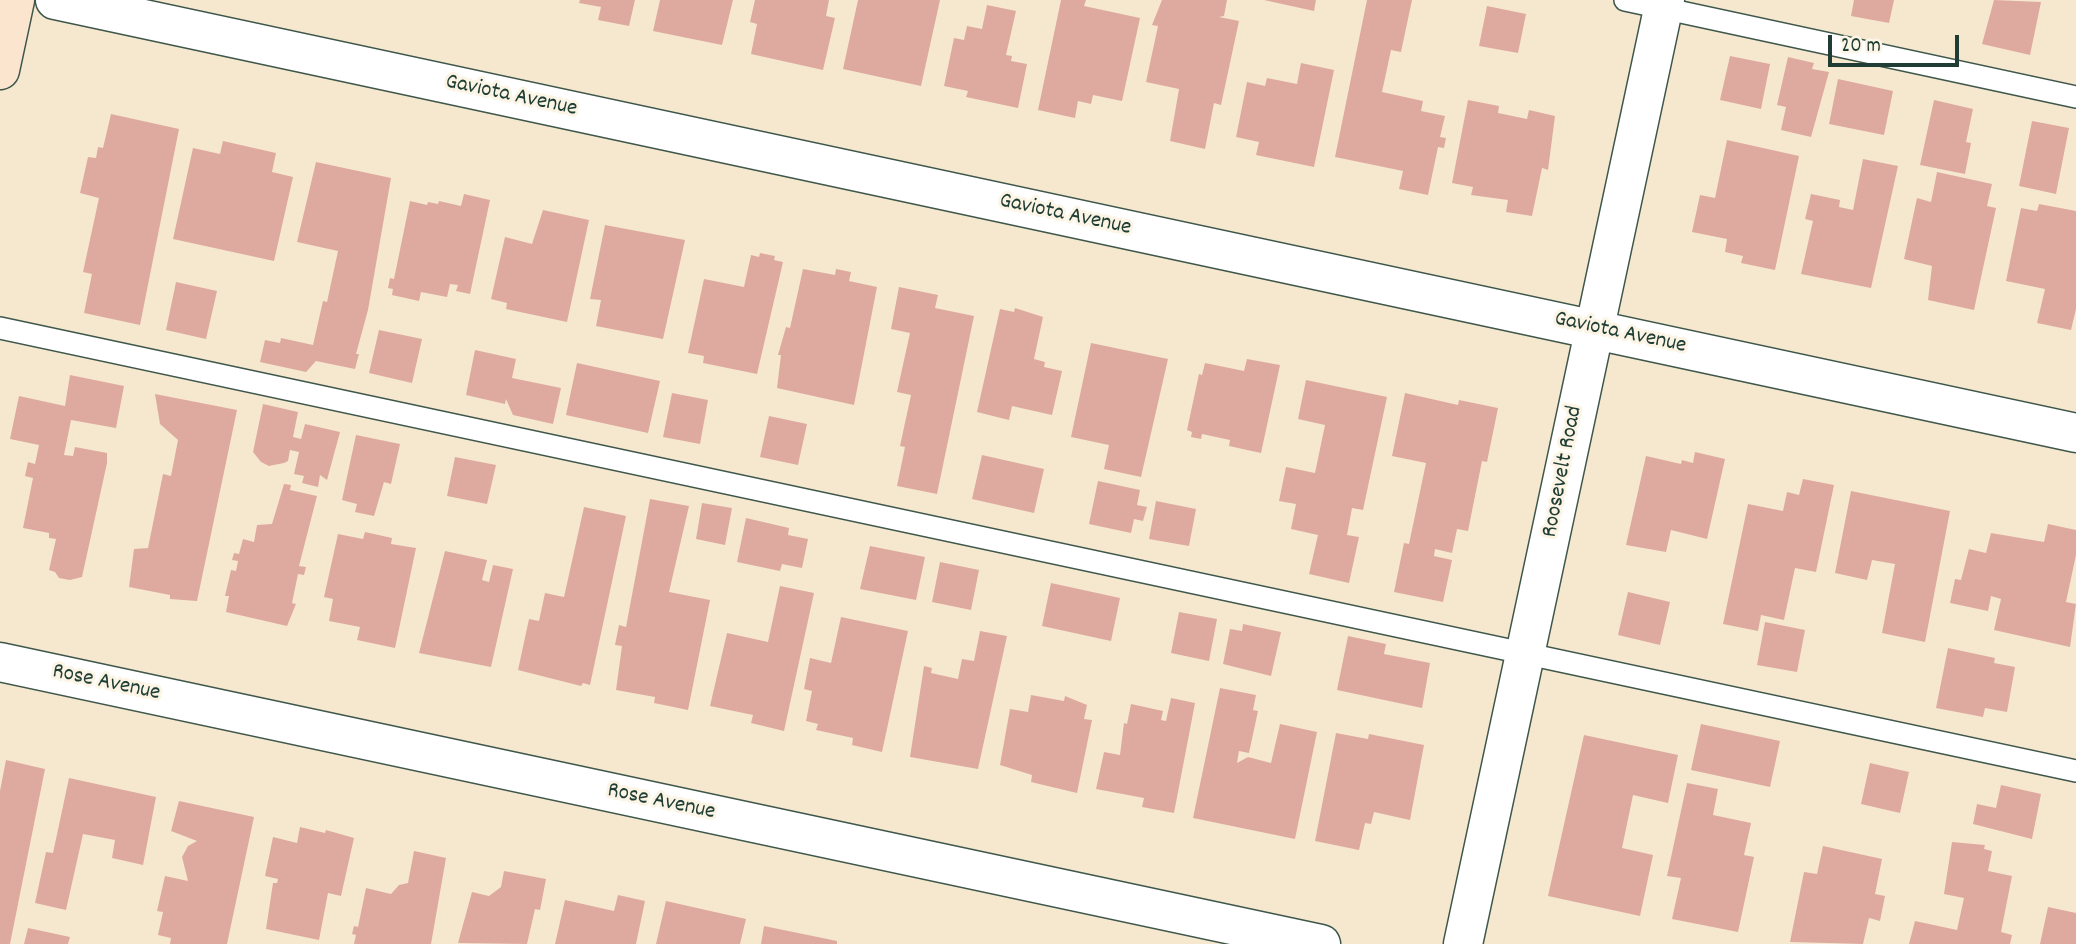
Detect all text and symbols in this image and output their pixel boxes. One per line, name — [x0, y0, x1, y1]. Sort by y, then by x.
scale bar — [1831, 21, 1962, 65]
text: 20 m — [1841, 32, 1881, 62]
street label: Gaviota Avenue — [443, 70, 579, 124]
street label: Gaviota Avenue — [997, 189, 1133, 243]
street label: Gaviota Avenue — [1552, 307, 1688, 361]
street label: Roosevelt Road — [1538, 404, 1590, 540]
street label: Rose Avenue — [50, 659, 162, 709]
street label: Rose Avenue — [605, 778, 717, 828]

